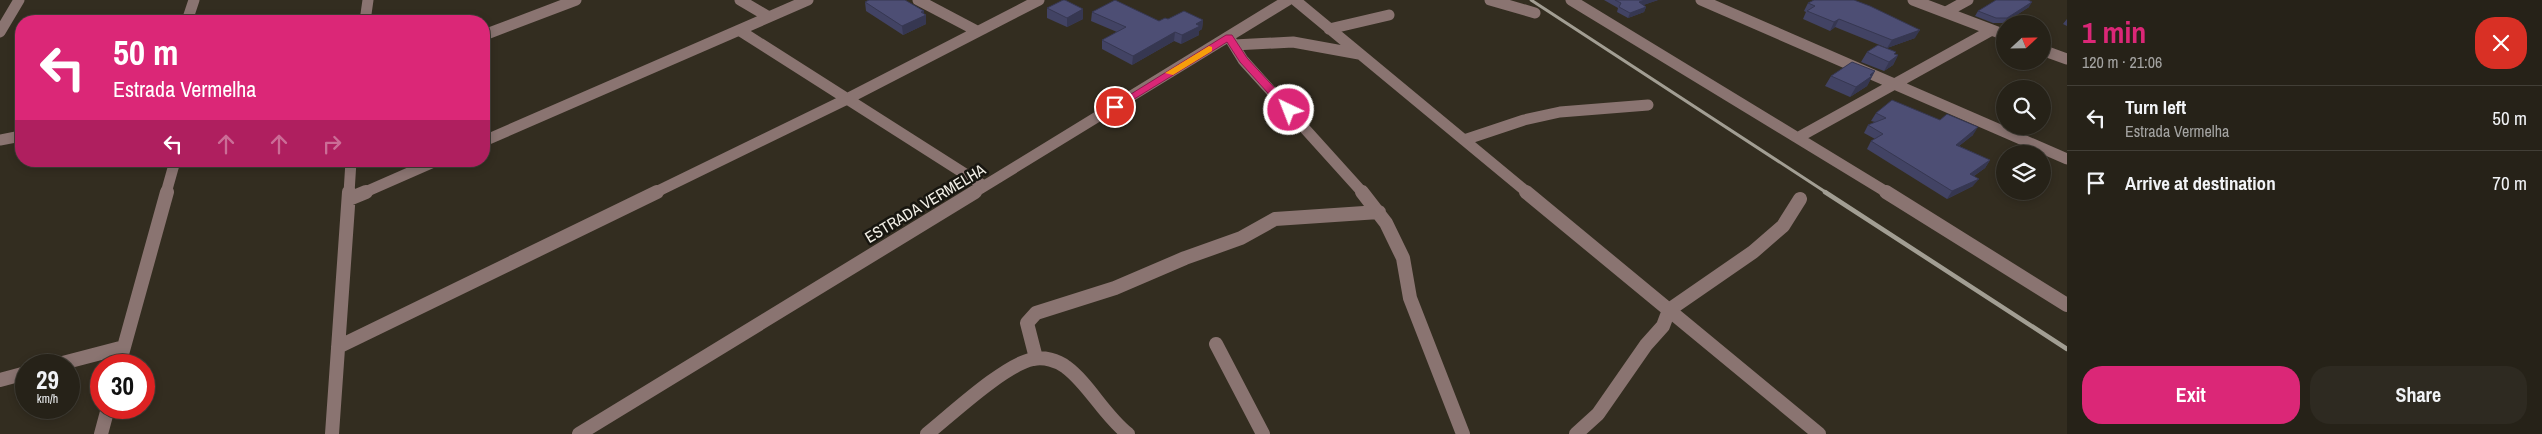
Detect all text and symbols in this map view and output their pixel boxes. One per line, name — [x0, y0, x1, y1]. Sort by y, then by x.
text: 1 min — [2082, 12, 2146, 52]
north arrow — [1996, 15, 2051, 70]
map controls — [1996, 15, 2051, 200]
button: close — [2475, 17, 2527, 69]
text: 50 m — [113, 29, 178, 76]
icon: left — [30, 35, 95, 100]
text: 120 m · 21:06 — [2082, 51, 2162, 73]
text: Estrada Vermelha — [113, 74, 256, 104]
button: search — [1996, 80, 2051, 135]
position arrow — [1262, 83, 1314, 135]
pin — [1094, 86, 1136, 128]
icon: arrive — [1101, 93, 1129, 121]
text: Turn left — [2125, 94, 2186, 120]
icon: left — [2082, 104, 2110, 132]
text: 50 m — [2492, 105, 2527, 131]
text: Estrada Vermelha — [2125, 120, 2229, 142]
icon: left — [159, 130, 187, 158]
icon: ahead — [212, 130, 240, 158]
icon: ahead — [265, 130, 293, 158]
icon: right — [318, 130, 346, 158]
button: layers — [1996, 145, 2051, 200]
street label: ESTRADA VERMELHA — [861, 158, 990, 248]
icon: arrive — [2082, 169, 2110, 197]
text: Arrive at destination — [2125, 170, 2276, 196]
text: 70 m — [2492, 170, 2527, 196]
speed limit sign: 30 — [90, 354, 155, 419]
text: 29 — [36, 363, 59, 397]
button: Exit — [2082, 366, 2300, 424]
button: Share — [2310, 366, 2527, 424]
text: km/h — [37, 391, 58, 407]

